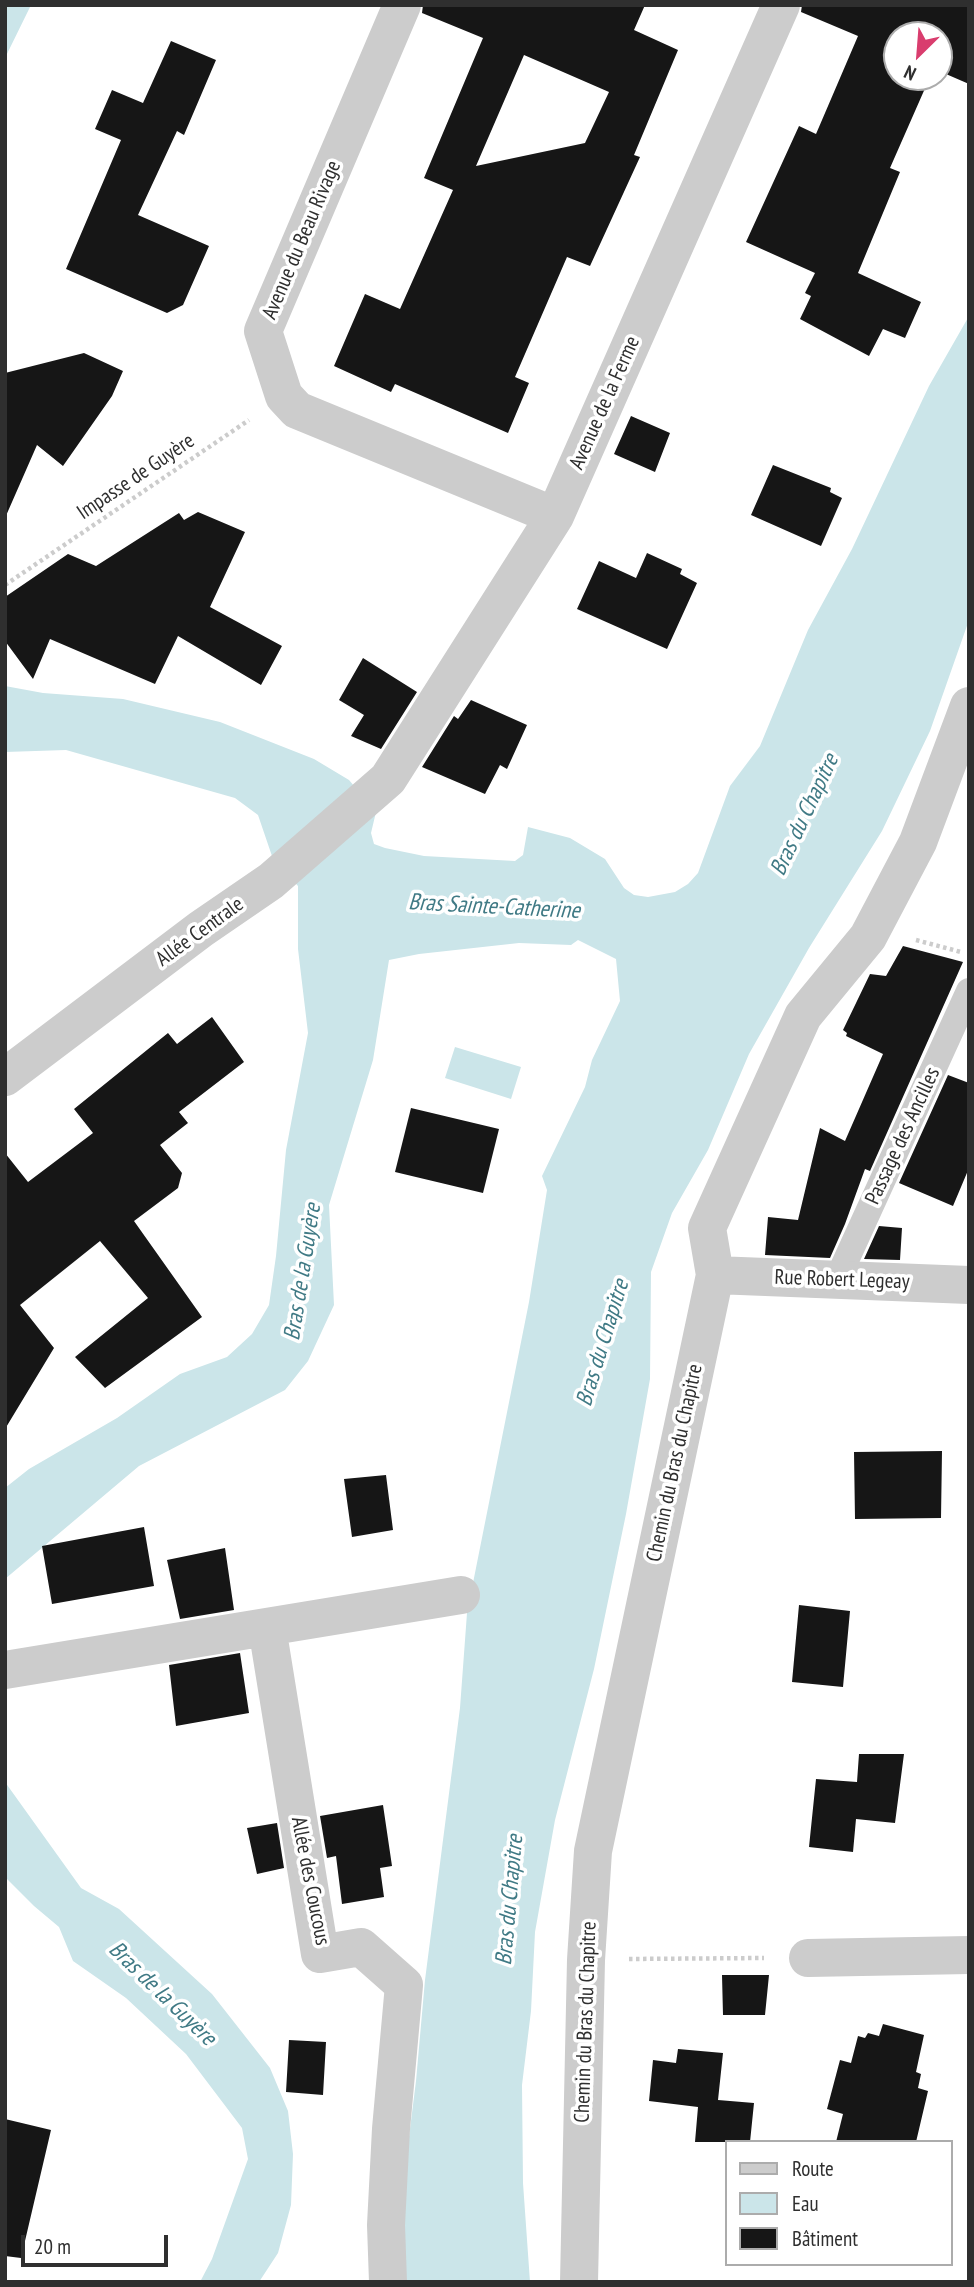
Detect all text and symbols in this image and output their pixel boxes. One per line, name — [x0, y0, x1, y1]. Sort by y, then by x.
north arrow — [883, 21, 953, 91]
text: N — [900, 60, 920, 86]
street label: Avenue du Beau Rivage — [257, 157, 347, 323]
street label: Avenue de la Ferme — [564, 333, 646, 473]
street label: Impasse de Guyère — [73, 429, 199, 525]
water label: Bras du Chapitre — [765, 750, 845, 880]
water label: Bras Sainte-Catherine — [408, 889, 580, 925]
street label: Allée Centrale — [151, 892, 249, 972]
street label: Passage des Ancilles — [860, 1064, 946, 1208]
water label: Bras de la Guyère — [279, 1202, 327, 1342]
street label: Rue Robert Legeay — [774, 1265, 910, 1295]
water label: Bras du Chapitre — [571, 1276, 635, 1410]
street label: Chemin du Bras du Chapitre — [642, 1362, 708, 1564]
street label: Allée des Coucous — [285, 1815, 335, 1947]
water label: Bras du Chapitre — [491, 1834, 529, 1966]
street label: Chemin du Bras du Chapitre — [570, 1921, 602, 2123]
water label: Bras de la Guyère — [103, 1936, 221, 2052]
legend — [726, 2140, 953, 2266]
text: Route — [792, 2155, 834, 2182]
text: Eau — [792, 2190, 819, 2217]
scale bar — [24, 2220, 172, 2264]
text: Bâtiment — [792, 2225, 858, 2252]
text: 20 m — [34, 2233, 71, 2260]

